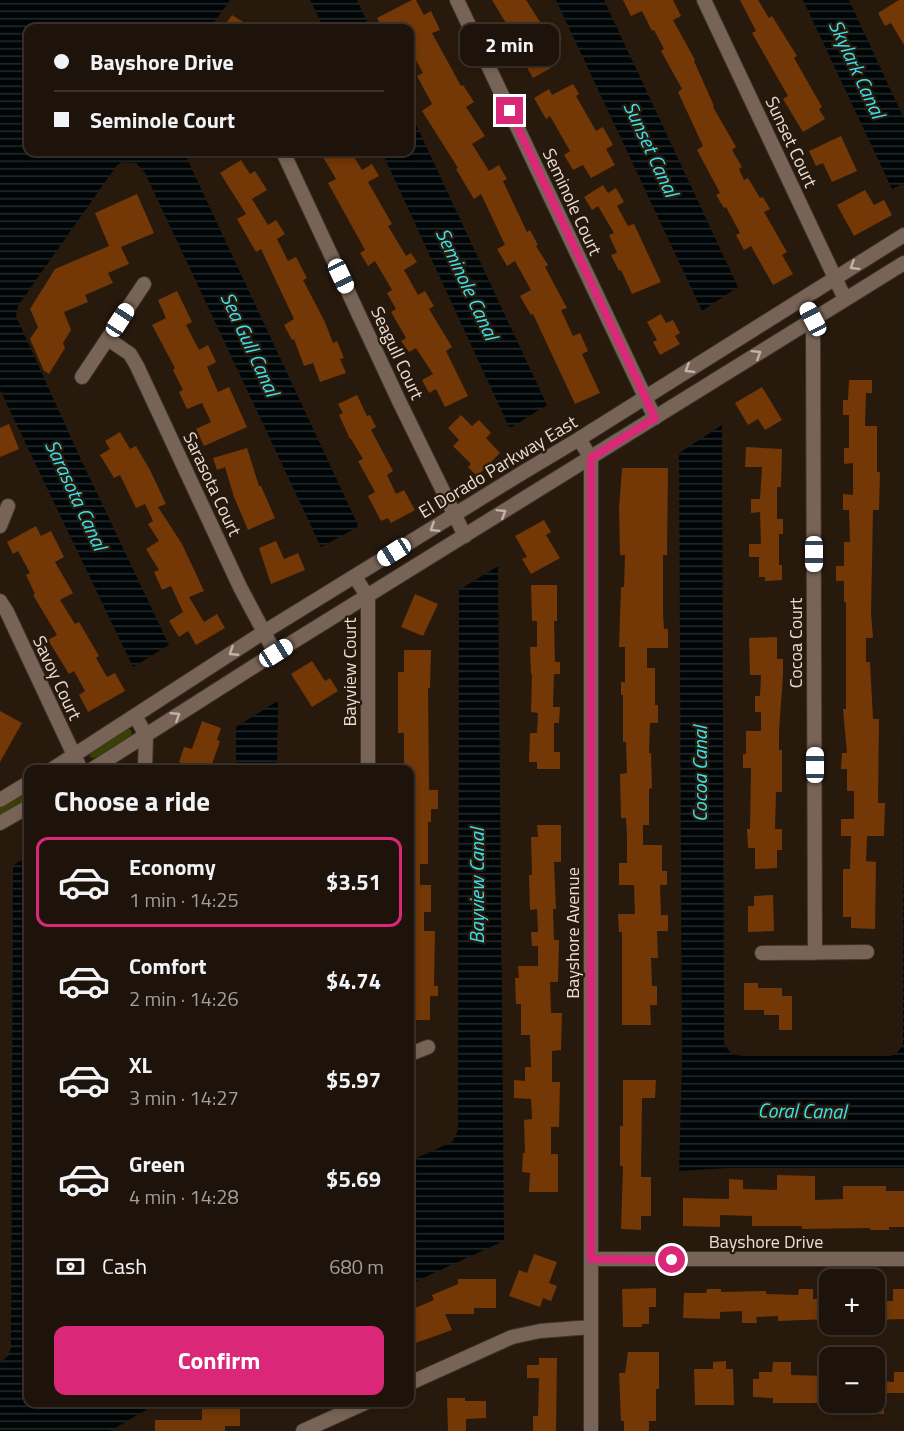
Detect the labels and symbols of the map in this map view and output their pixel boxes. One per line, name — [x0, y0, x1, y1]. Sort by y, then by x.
water label: Skylark Canal — [821, 14, 895, 126]
callout: 2 min — [460, 24, 560, 66]
street label: Sunset Court — [759, 92, 825, 192]
water label: Sunset Canal — [616, 96, 688, 204]
route end — [496, 97, 523, 124]
street label: Seminole Court — [536, 144, 609, 260]
water label: Seminole Canal — [428, 223, 508, 348]
car — [325, 256, 357, 296]
one-way arrow — [850, 258, 860, 270]
water label: Sea Gull Canal — [213, 286, 289, 404]
car — [797, 299, 829, 339]
car — [103, 300, 137, 340]
street label: Seagull Court — [364, 302, 431, 405]
one-way arrow — [751, 350, 761, 362]
one-way arrow — [685, 362, 695, 374]
street label: El Dorado Parkway East — [413, 408, 583, 525]
street label: Sarasota Court — [176, 427, 249, 541]
water label: Sarasota Canal — [37, 434, 117, 558]
one-way arrow — [496, 508, 506, 520]
one-way arrow — [430, 520, 441, 531]
car — [374, 535, 414, 569]
car — [805, 536, 823, 572]
street label: Cocoa Court — [782, 597, 809, 688]
street label: Bayview Court — [336, 617, 363, 727]
street label: Savoy Court — [26, 631, 89, 725]
car — [256, 636, 296, 670]
one-way arrow — [229, 645, 239, 657]
one-way arrow — [170, 711, 180, 723]
water label: Cocoa Canal — [684, 723, 715, 822]
car — [806, 747, 824, 783]
water label: Bayview Canal — [461, 825, 492, 944]
street label: Bayshore Avenue — [559, 867, 586, 999]
water label: Coral Canal — [757, 1094, 849, 1127]
street label: Bayshore Drive — [709, 1228, 823, 1255]
route start — [658, 1246, 685, 1273]

